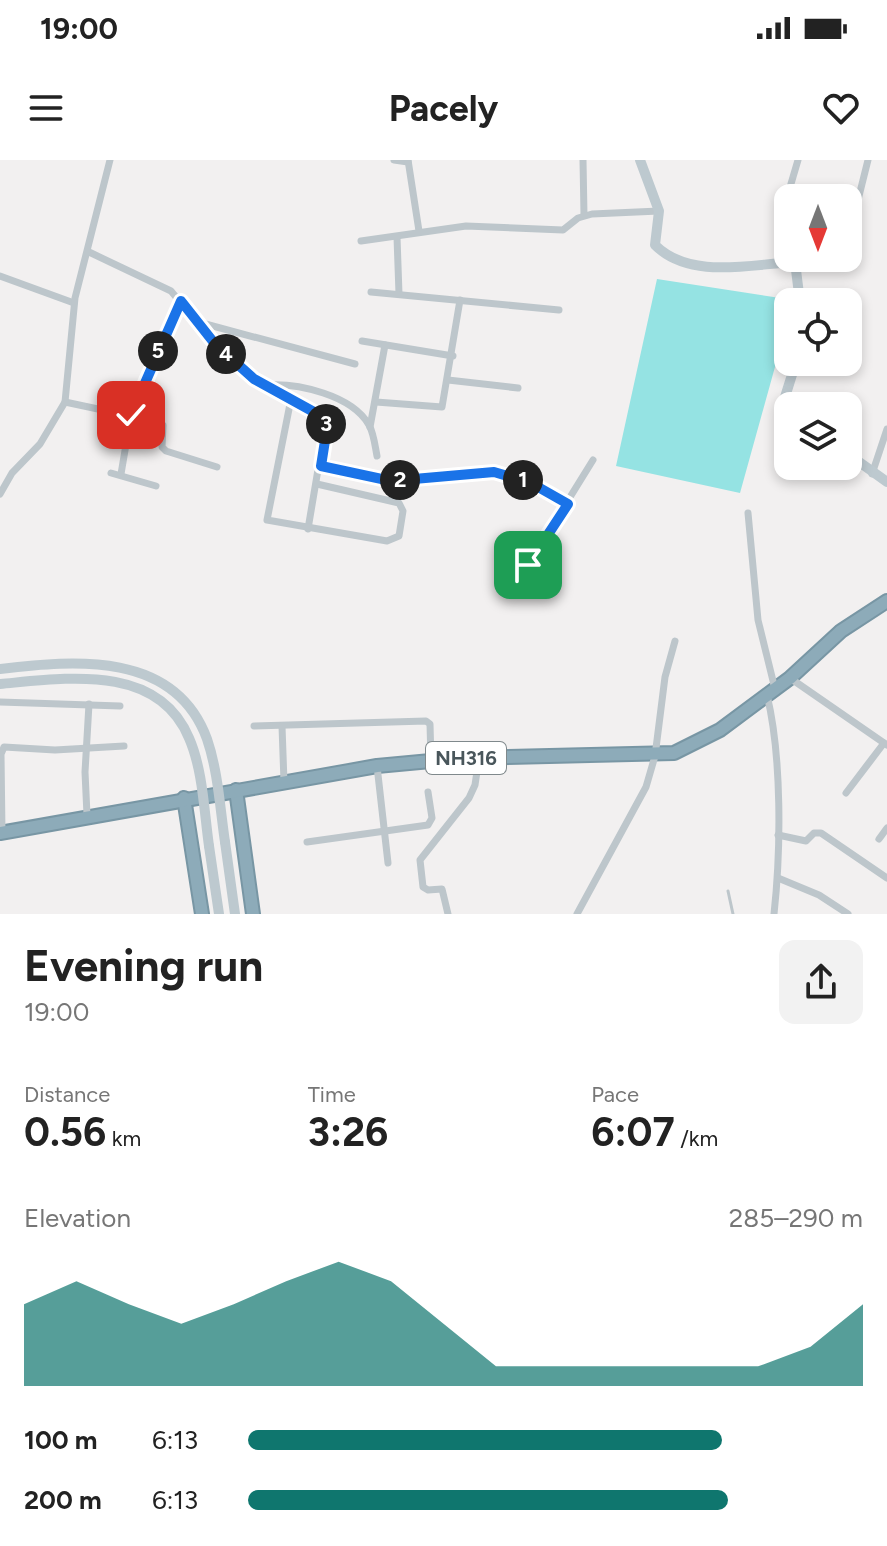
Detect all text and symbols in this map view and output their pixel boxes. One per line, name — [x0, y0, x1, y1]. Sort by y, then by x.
text: 19:00 — [40, 10, 118, 47]
icon: menu — [24, 86, 68, 130]
icon: heart — [819, 86, 863, 130]
text: Pacely — [389, 87, 498, 130]
north arrow — [774, 184, 862, 272]
map controls — [774, 184, 862, 480]
button: locate — [774, 288, 862, 376]
pin: 5 — [138, 331, 178, 371]
pin: 4 — [206, 334, 246, 374]
text: 5 — [152, 337, 164, 364]
text: 4 — [219, 340, 233, 367]
pin — [97, 381, 165, 449]
button: layers — [774, 392, 862, 480]
icon: check — [109, 393, 153, 437]
pin: 3 — [306, 404, 346, 444]
text: 3 — [320, 410, 332, 437]
pin: 2 — [380, 460, 420, 500]
pin: 1 — [503, 460, 543, 500]
text: 2 — [394, 466, 406, 493]
text: 1 — [518, 466, 528, 493]
pin — [494, 531, 562, 599]
icon: arrive — [506, 543, 550, 587]
road number: NH316 — [426, 742, 506, 774]
text: Evening run — [24, 939, 263, 992]
button: share — [779, 940, 863, 1024]
text: 19:00 — [24, 996, 89, 1028]
text: Distance — [24, 1081, 110, 1108]
text: Time — [308, 1081, 356, 1108]
text: Pace — [591, 1081, 639, 1108]
text: 0.56 — [24, 1108, 106, 1156]
text: 3:26 — [308, 1108, 388, 1156]
text: 6:07 — [591, 1108, 675, 1156]
text: km — [106, 1125, 141, 1152]
text: /km — [675, 1125, 718, 1152]
text: Elevation — [24, 1202, 131, 1234]
text: 285–290 m — [729, 1202, 863, 1234]
text: 100 m — [24, 1424, 98, 1456]
text: 6:13 — [152, 1424, 198, 1456]
text: 200 m — [24, 1484, 102, 1516]
text: 6:13 — [152, 1484, 198, 1516]

